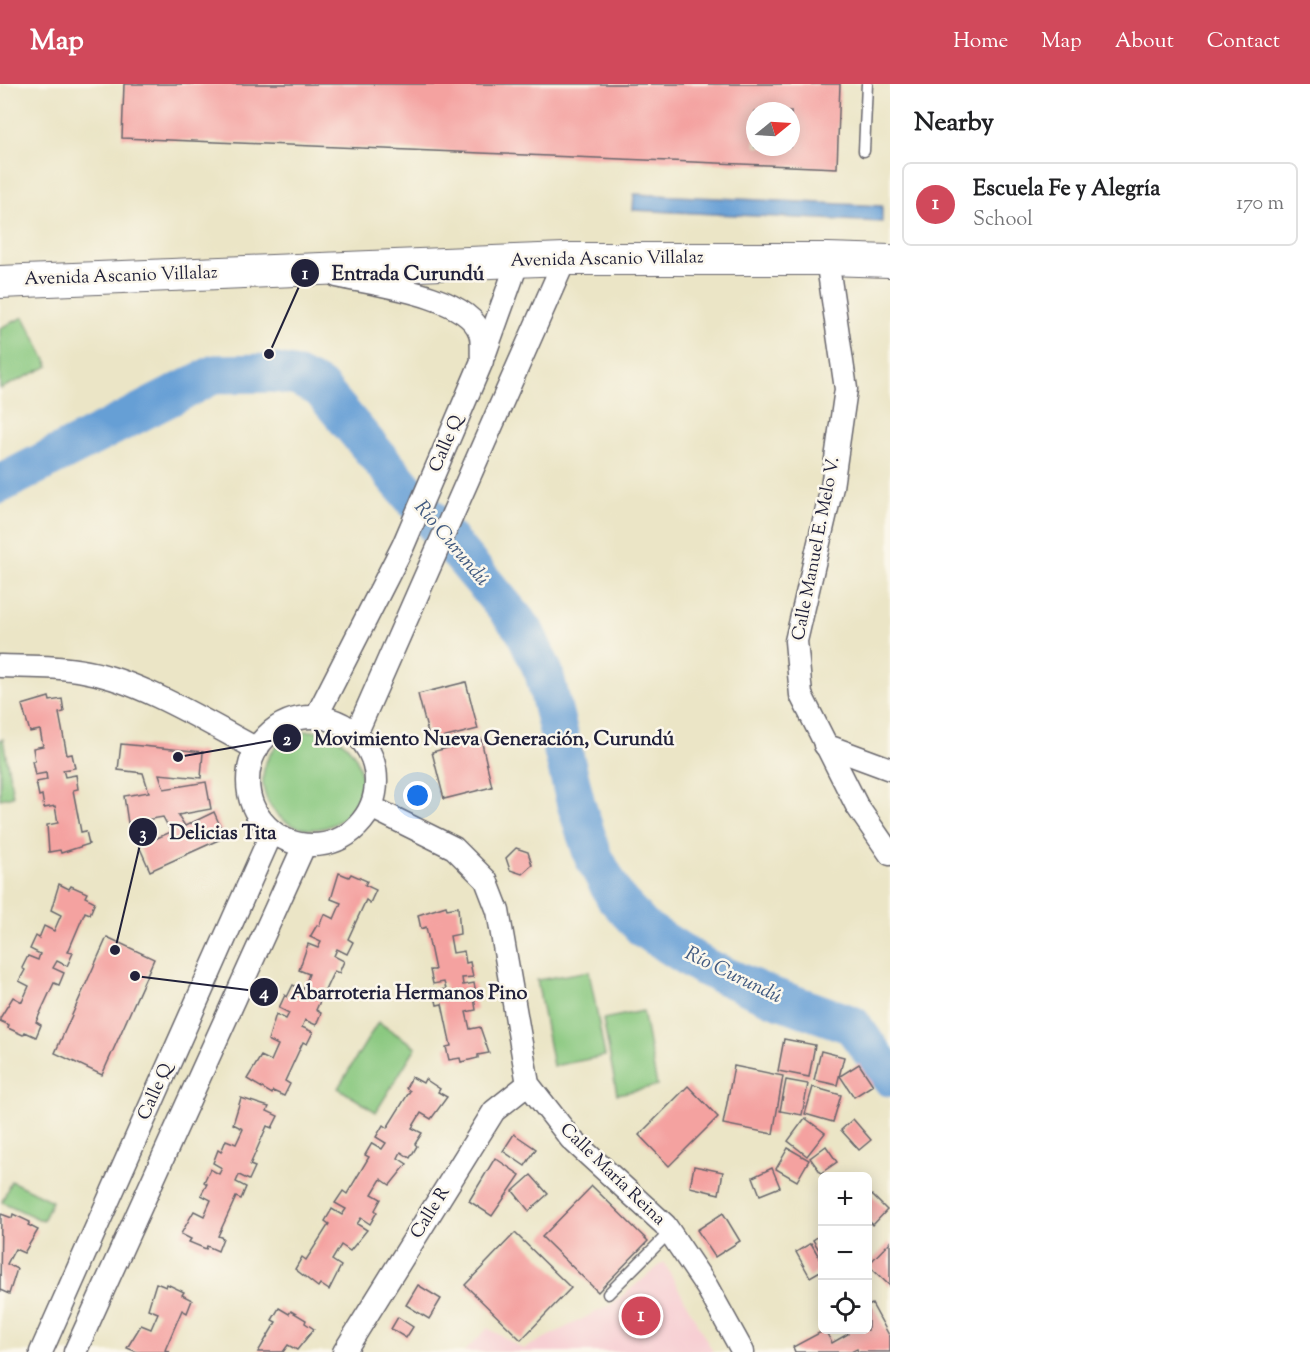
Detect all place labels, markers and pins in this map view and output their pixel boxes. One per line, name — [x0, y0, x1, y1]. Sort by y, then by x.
callout: Entrada Curundú — [290, 254, 496, 292]
callout: Movimiento Nueva Generación, Curundú — [272, 719, 686, 757]
callout: Delicias Tita — [128, 813, 289, 851]
callout: Abarroteria Hermanos Pino — [249, 973, 540, 1011]
pin: 1 — [622, 1294, 660, 1338]

